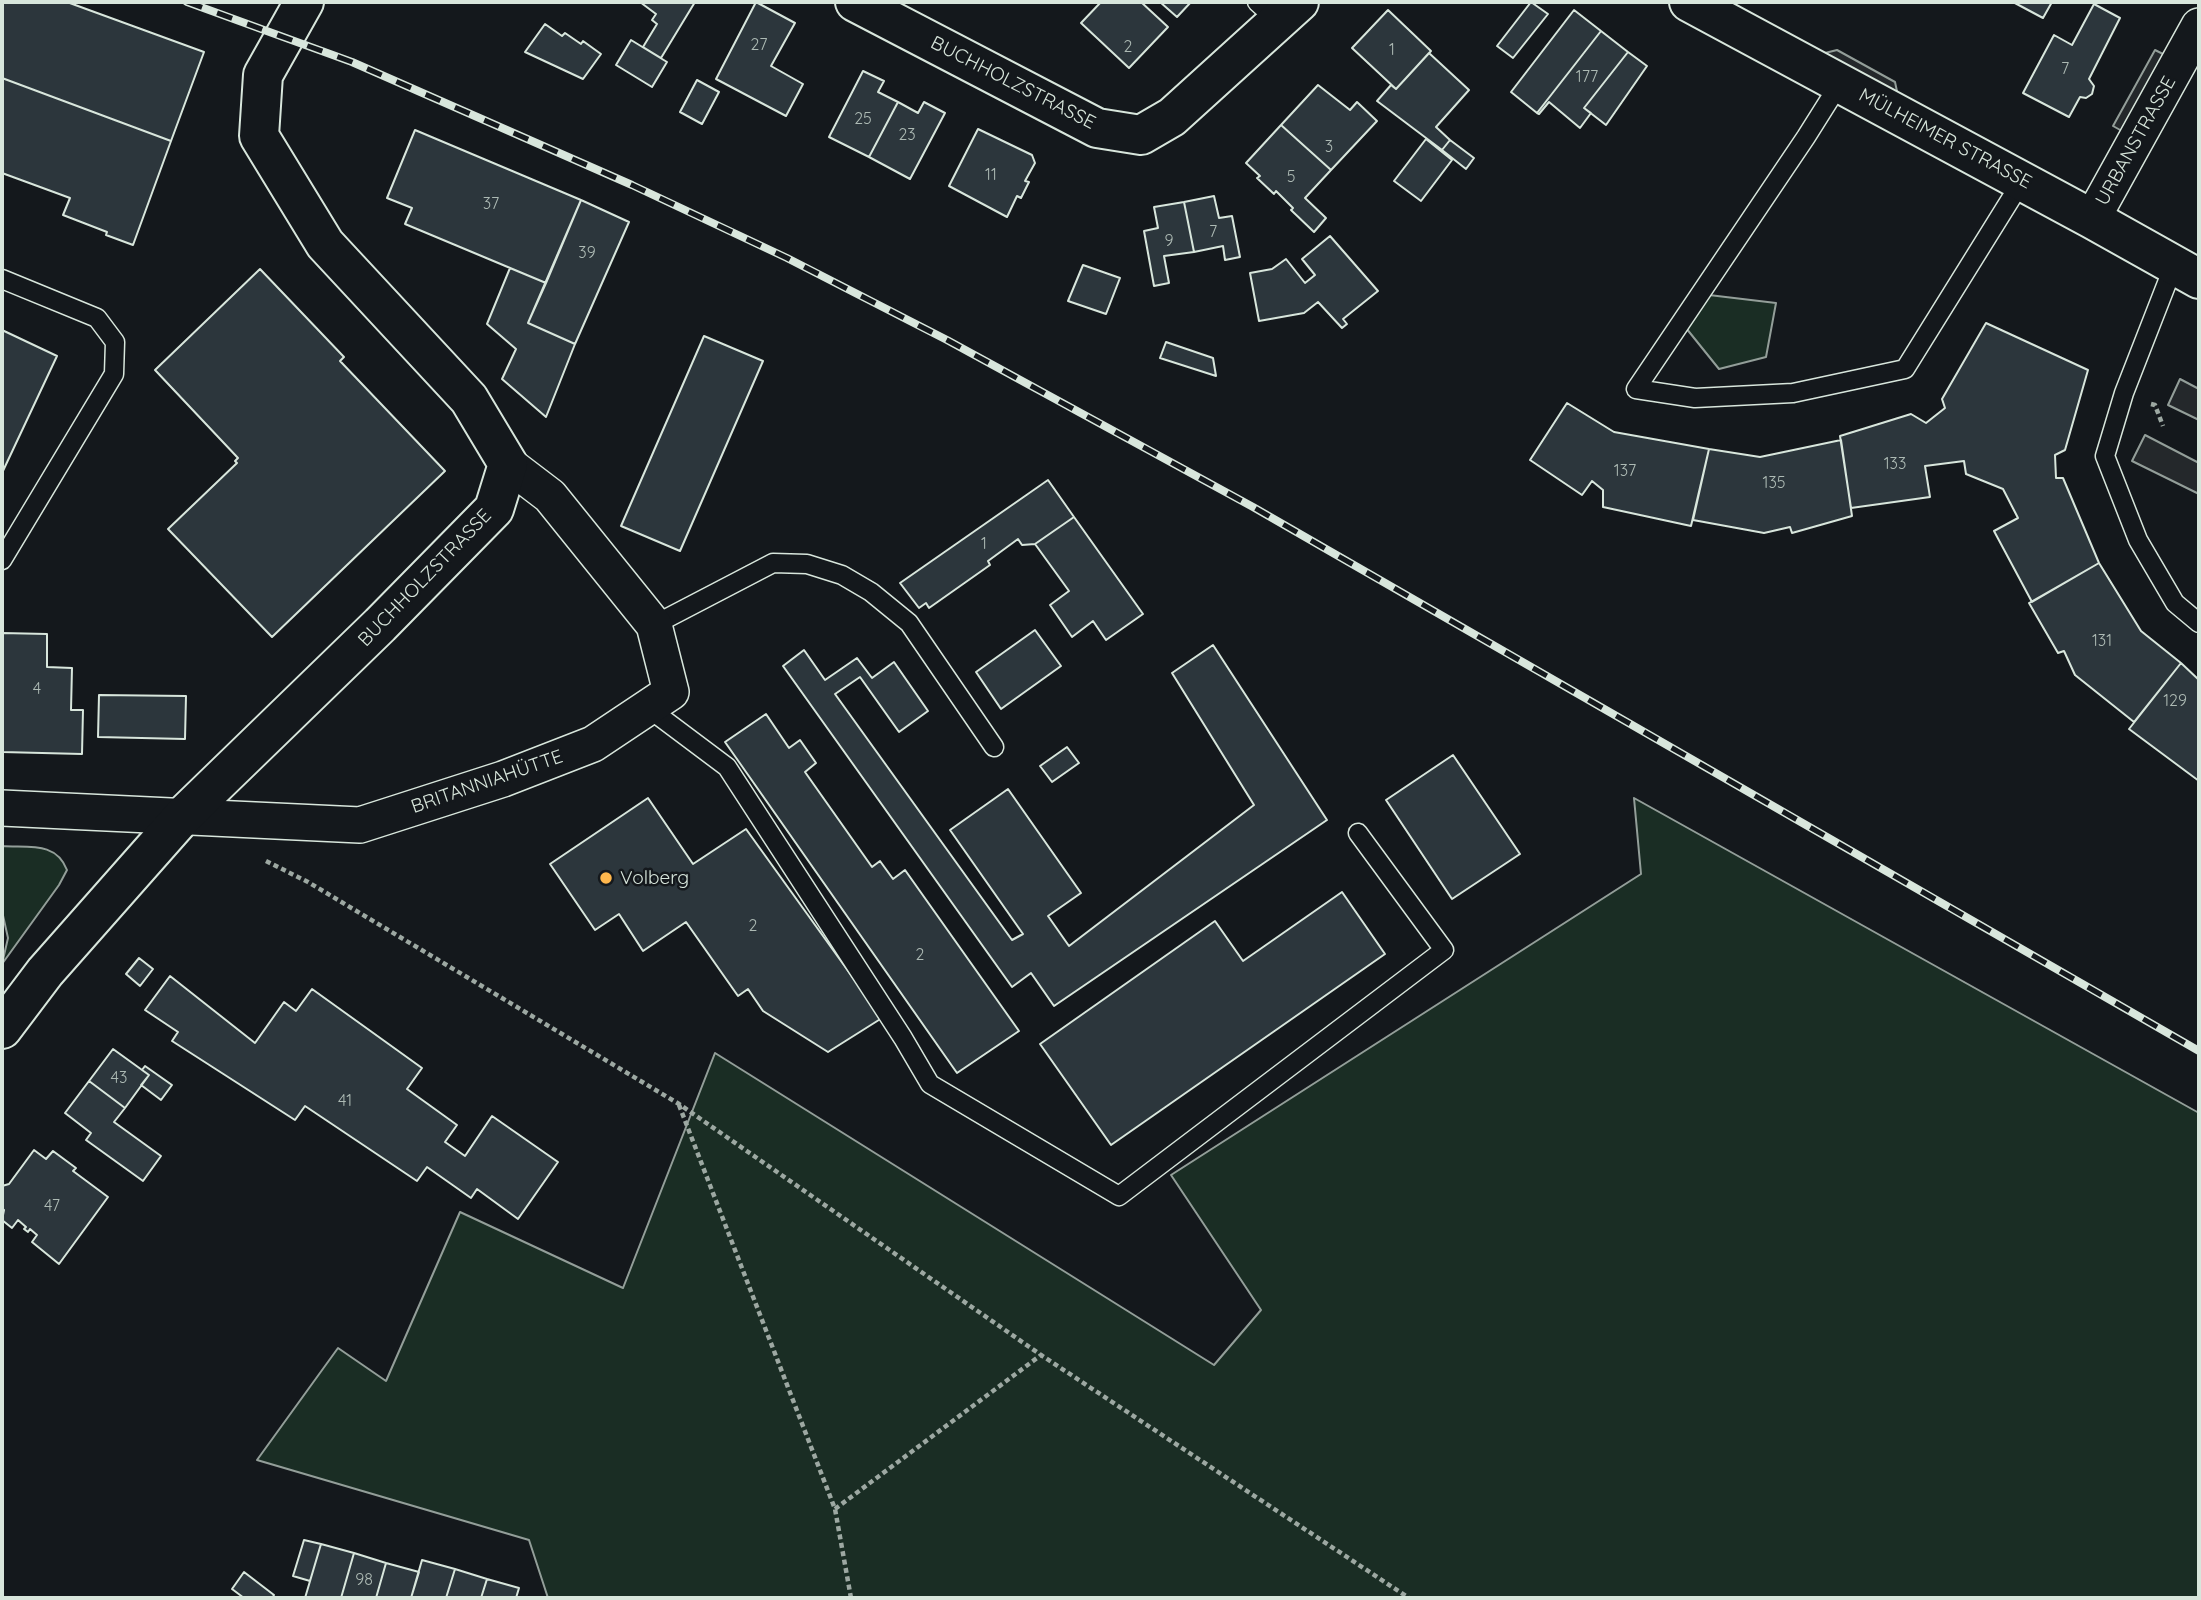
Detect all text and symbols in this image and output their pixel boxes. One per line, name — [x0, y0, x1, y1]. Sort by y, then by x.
street label: BUCHHOLZSTRASSE — [927, 32, 1099, 134]
house number: 27 — [751, 35, 767, 55]
house number: 2 — [1124, 37, 1132, 57]
house number: 1 — [1389, 40, 1395, 60]
house number: 7 — [2061, 59, 2069, 79]
house number: 177 — [1576, 67, 1598, 87]
street label: URBANSTRASSE — [2091, 72, 2181, 210]
street label: MÜLHEIMER STRASSE — [1855, 84, 2035, 194]
house number: 25 — [854, 109, 872, 129]
house number: 23 — [898, 125, 916, 145]
house number: 3 — [1325, 137, 1333, 157]
house number: 11 — [985, 165, 997, 185]
house number: 5 — [1287, 167, 1295, 187]
house number: 37 — [483, 194, 499, 214]
house number: 7 — [1209, 222, 1217, 242]
house number: 9 — [1165, 231, 1173, 251]
house number: 39 — [578, 243, 596, 263]
house number: 133 — [1884, 454, 1906, 474]
house number: 137 — [1614, 461, 1636, 481]
house number: 135 — [1762, 473, 1786, 493]
street label: BUCHHOLZSTRASSE — [354, 505, 496, 651]
house number: 1 — [981, 534, 987, 554]
house number: 131 — [2092, 631, 2112, 651]
house number: 4 — [33, 679, 41, 699]
house number: 129 — [2163, 691, 2187, 711]
street label: BRITANNIAHÜTTE — [408, 745, 566, 819]
place label: Volberg — [620, 867, 689, 889]
marker: Volberg — [598, 870, 614, 886]
house number: 2 — [749, 916, 757, 936]
house number: 2 — [916, 945, 924, 965]
house number: 43 — [111, 1068, 127, 1088]
house number: 41 — [338, 1091, 352, 1111]
house number: 47 — [44, 1196, 60, 1216]
house number: 98 — [355, 1570, 373, 1590]

